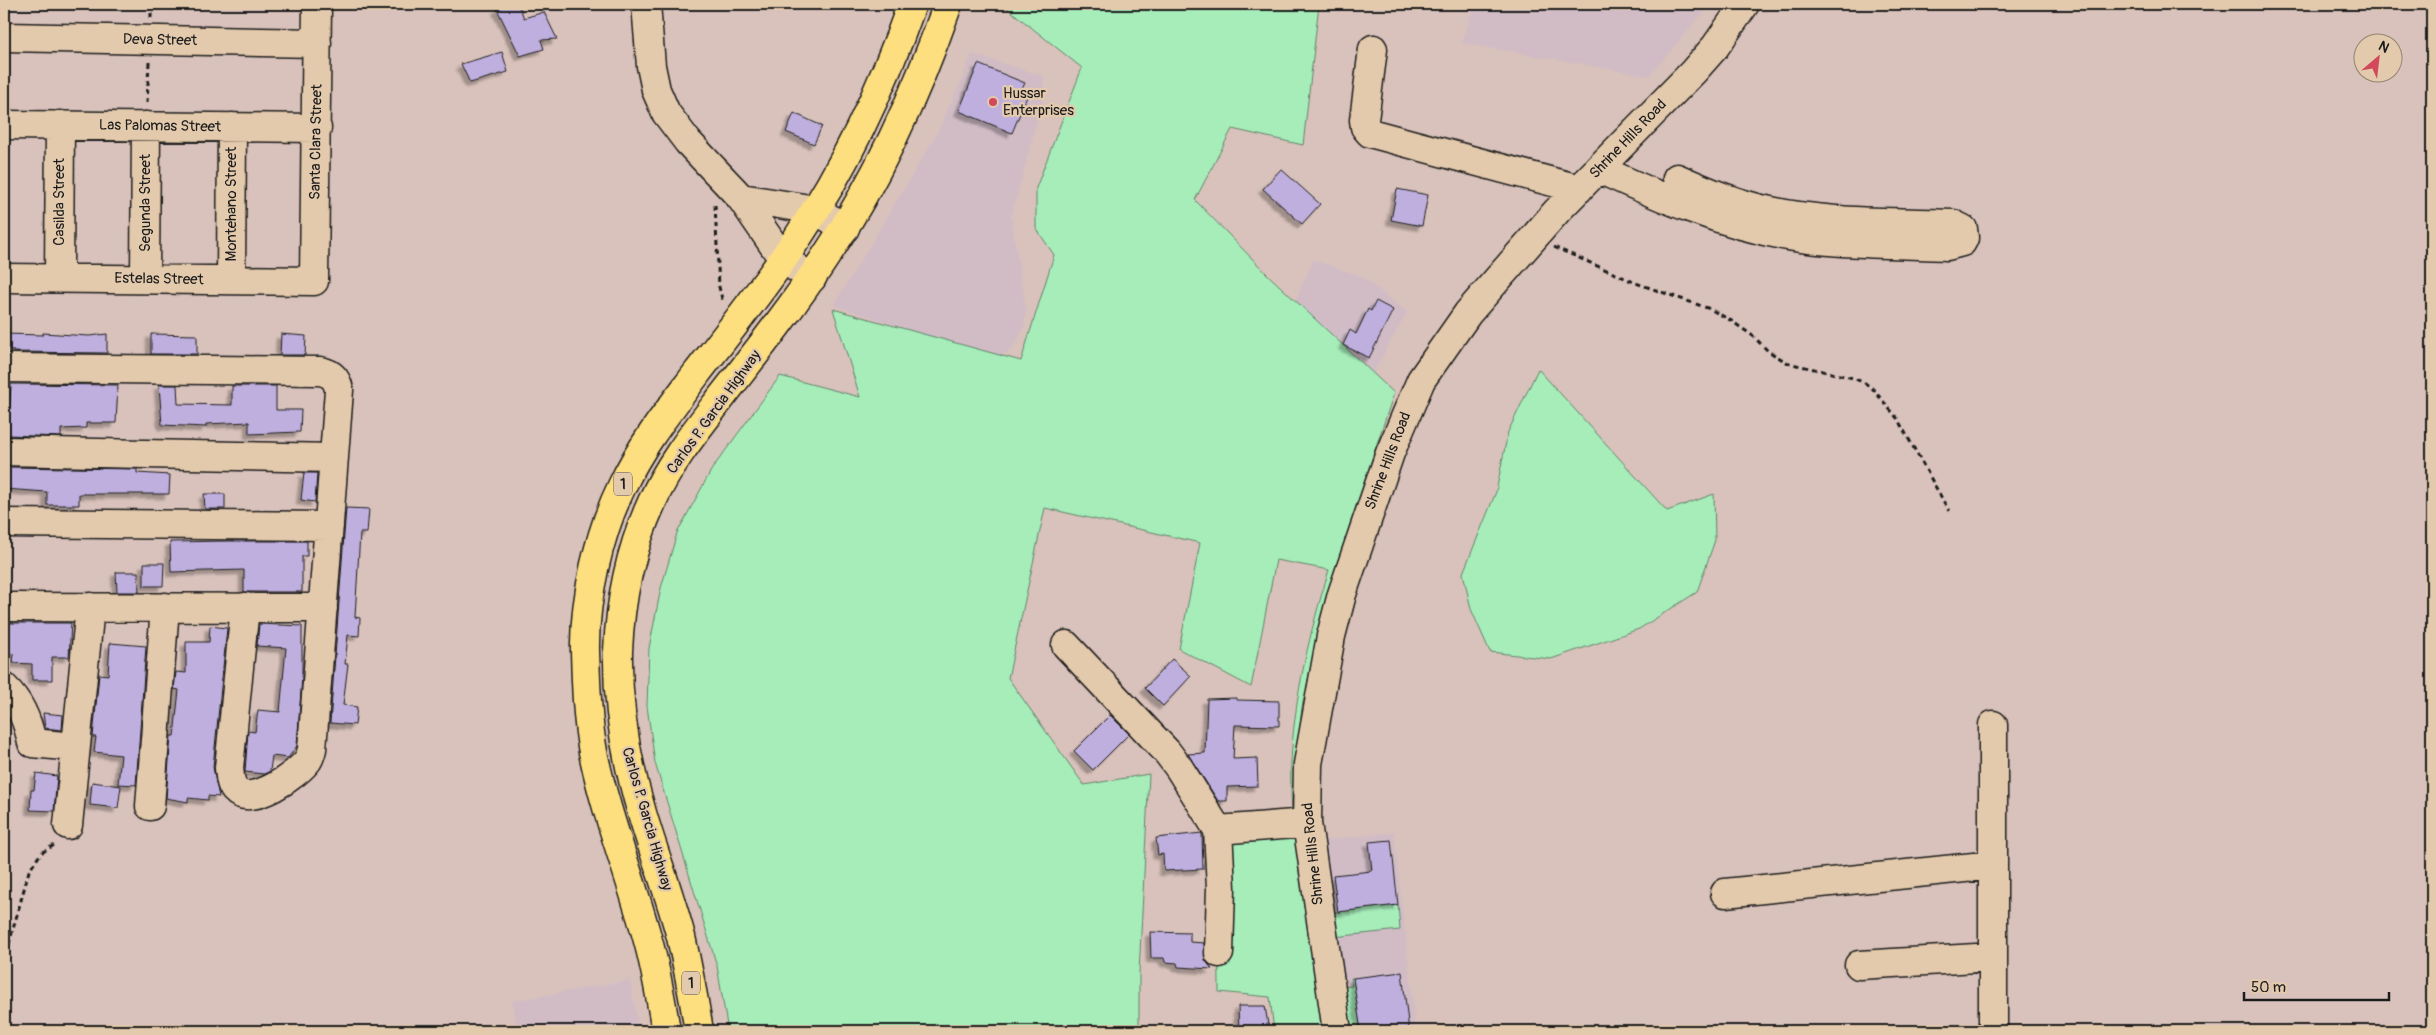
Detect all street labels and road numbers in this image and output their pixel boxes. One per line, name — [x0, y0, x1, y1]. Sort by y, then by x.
street label: Deva Street — [123, 30, 198, 50]
street label: Santa Clara Street — [305, 83, 327, 200]
street label: Shrine Hills Road — [1585, 95, 1671, 183]
street label: Las Palomas Street — [99, 115, 222, 137]
street label: Montehano Street — [222, 146, 241, 261]
street label: Segunda Street — [136, 153, 155, 252]
street label: Casilda Street — [50, 157, 69, 246]
street label: Estelas Street — [114, 269, 205, 289]
street label: Carlos P. Garcia Highway — [663, 346, 766, 478]
street label: Shrine Hills Road — [1361, 409, 1415, 513]
road number: 1 — [614, 472, 632, 496]
street label: Carlos P. Garcia Highway — [617, 745, 677, 893]
street label: Shrine Hills Road — [1298, 802, 1328, 906]
road number: 1 — [682, 971, 700, 994]

